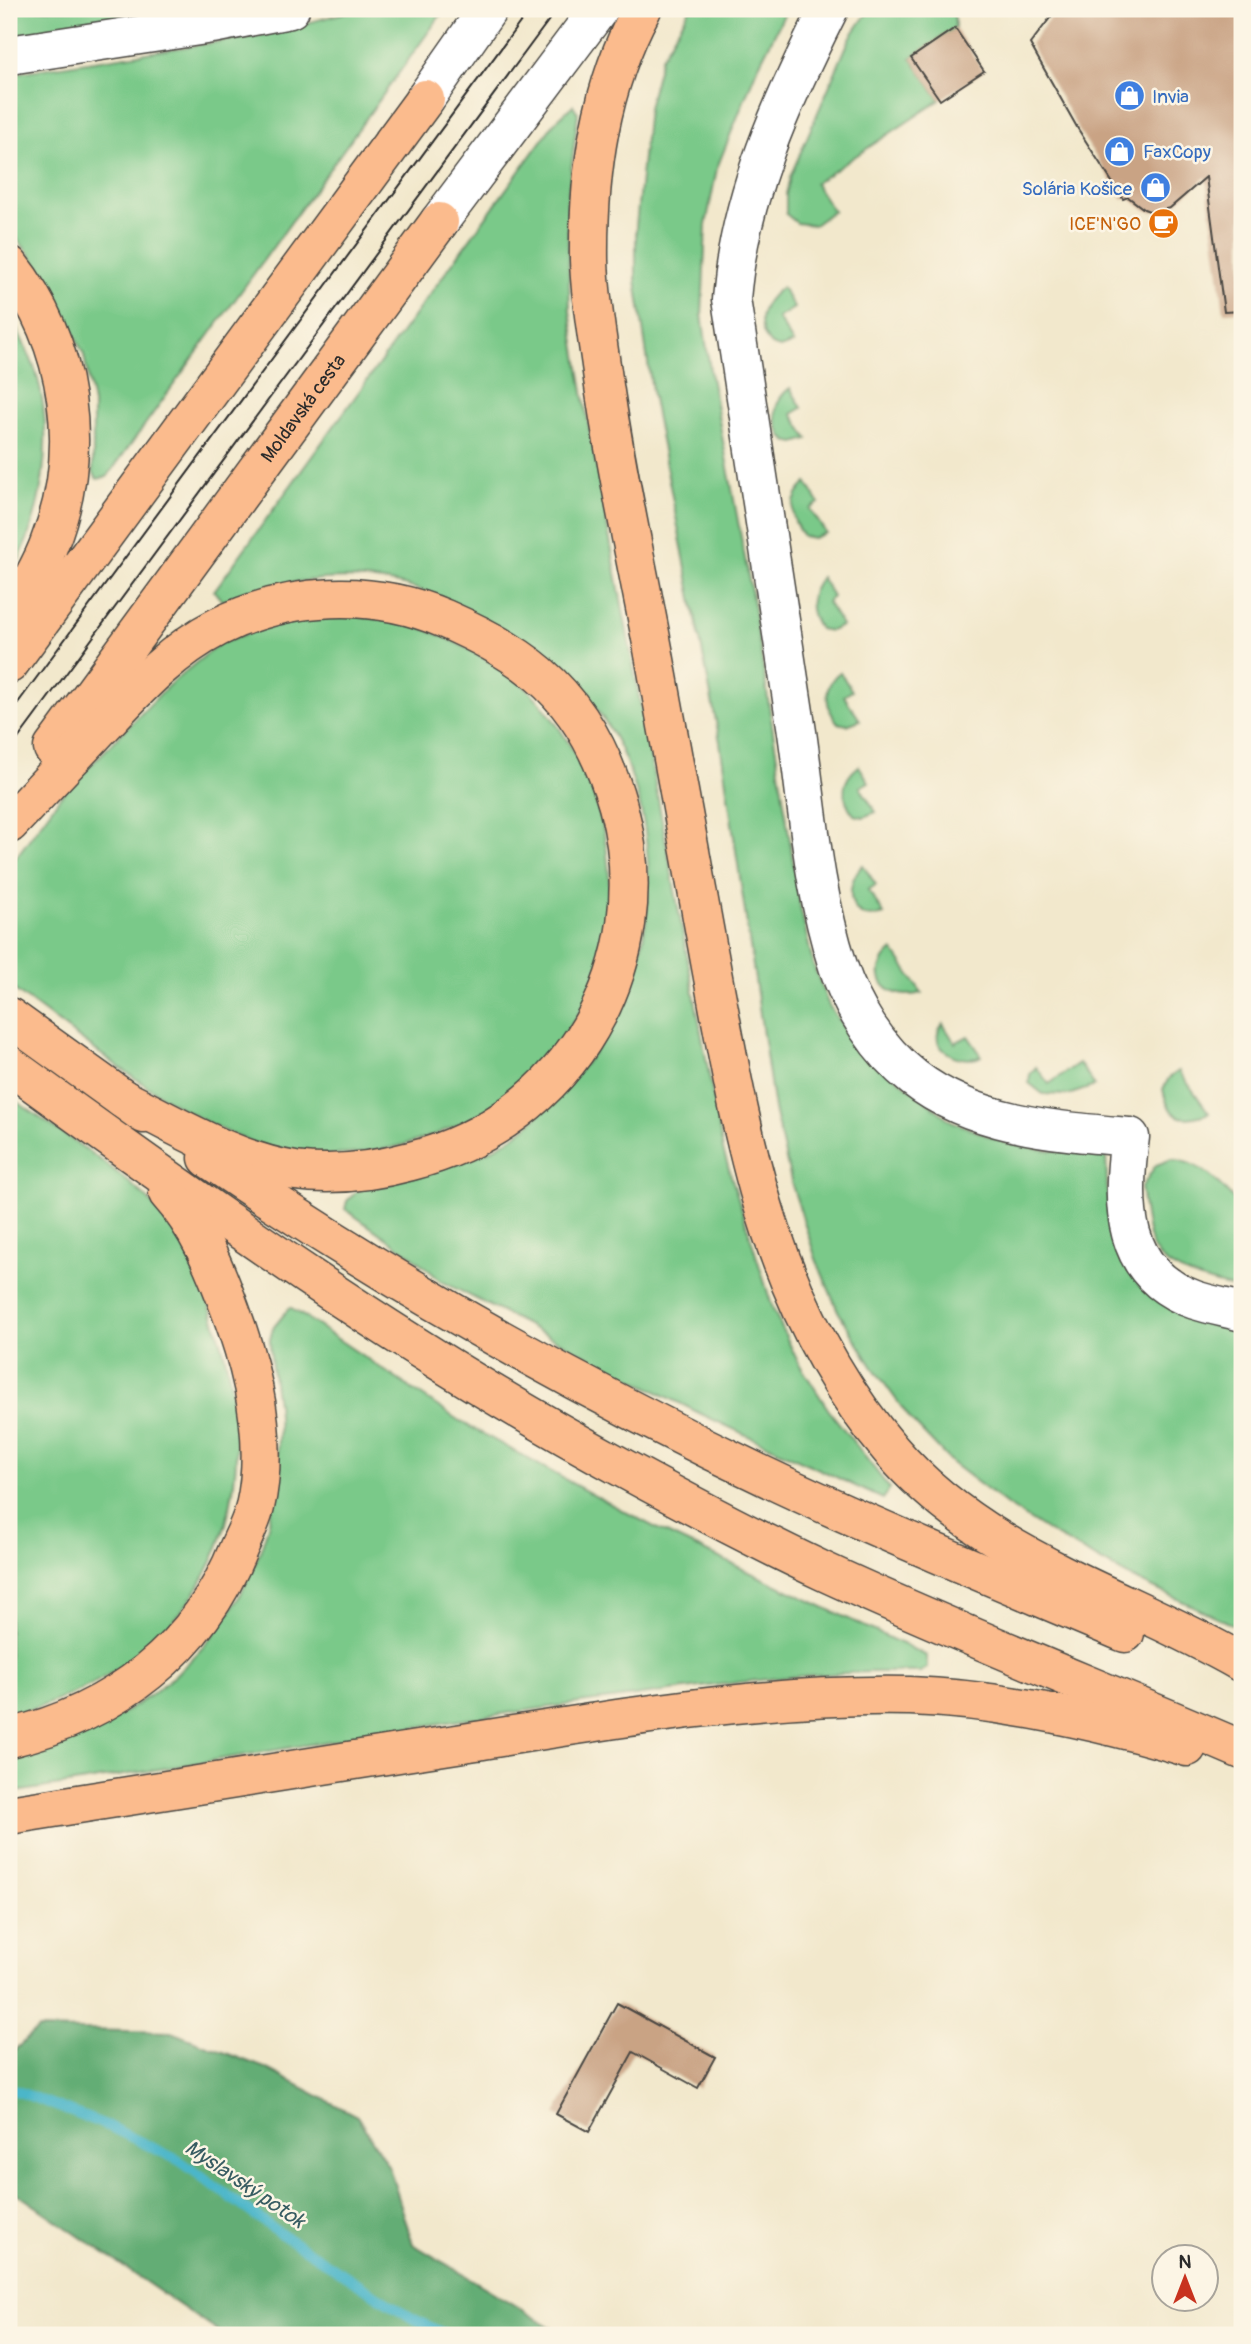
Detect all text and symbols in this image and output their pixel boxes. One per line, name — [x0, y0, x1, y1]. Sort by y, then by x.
shop icon: Invia — [1112, 79, 1146, 113]
place label: Invia — [1152, 85, 1189, 109]
shop icon: FaxCopy — [1103, 134, 1137, 168]
place label: FaxCopy — [1143, 140, 1211, 164]
shop icon: Solária Košice — [1138, 171, 1172, 205]
place label: Solária Košice — [1022, 177, 1133, 201]
cafe icon: ICE'N'GO — [1147, 206, 1181, 240]
place label: ICE'N'GO — [1069, 212, 1141, 236]
street label: Moldavská cesta — [256, 349, 351, 467]
water label: Myslavský potok — [180, 2134, 312, 2236]
north arrow — [1150, 2242, 1220, 2312]
text: N — [1179, 2250, 1192, 2274]

